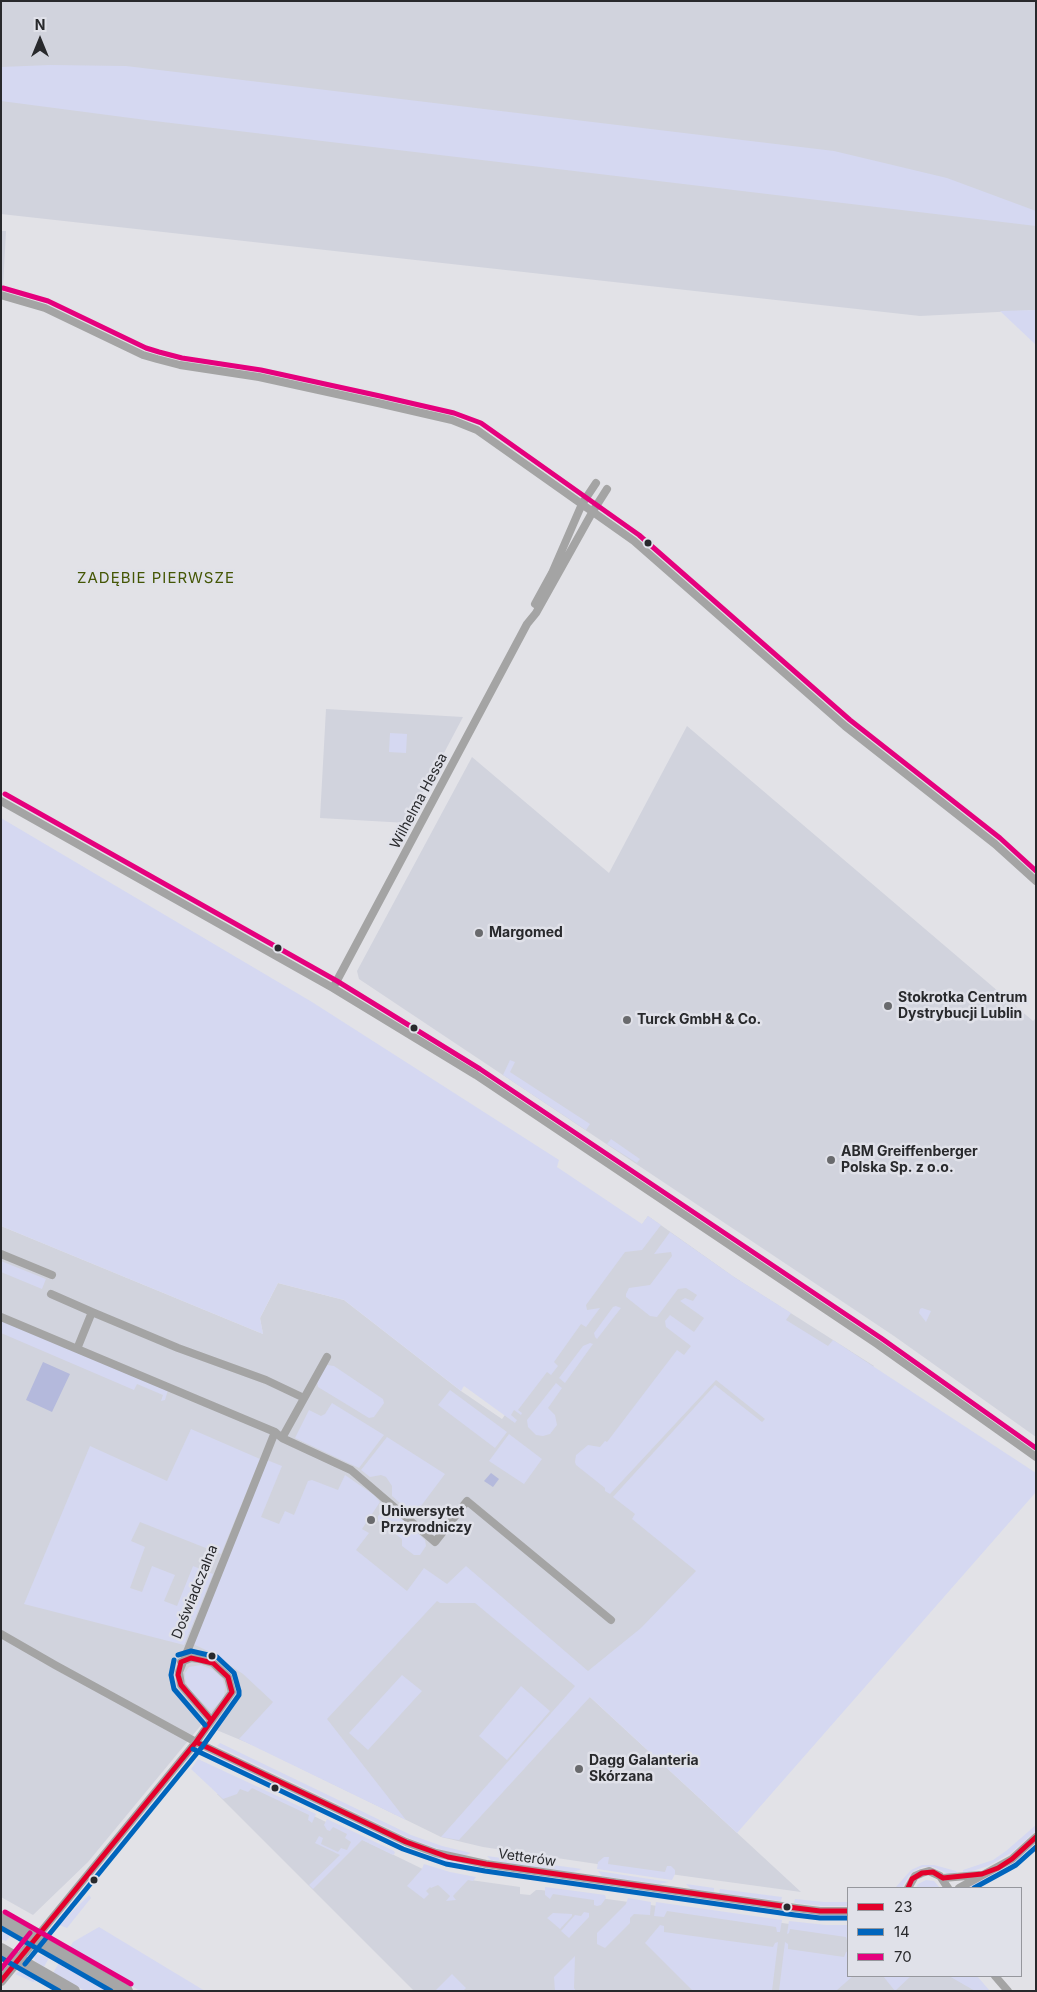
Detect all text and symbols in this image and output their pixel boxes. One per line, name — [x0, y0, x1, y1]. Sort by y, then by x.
north arrow — [15, 15, 65, 65]
text: N — [35, 16, 45, 33]
unlabelled marker — [643, 538, 653, 548]
district label: ZADĘBIE PIERWSZE — [75, 569, 237, 587]
street label: Wilhelma Hessa — [387, 750, 451, 852]
place label: Margomed — [489, 925, 563, 941]
marker: Margomed — [473, 927, 485, 939]
unlabelled marker — [273, 943, 283, 953]
place label: Stokrotka Centrum Dystrybucji Lublin — [898, 990, 1027, 1022]
marker: Stokrotka Centrum Dystrybucji Lublin — [882, 1000, 894, 1012]
place label: Turck GmbH & Co. — [637, 1012, 761, 1028]
marker: Turck GmbH & Co. — [621, 1014, 633, 1026]
unlabelled marker — [409, 1023, 419, 1033]
place label: ABM Greiffenberger Polska Sp. z o.o. — [841, 1144, 978, 1176]
marker: ABM Greiffenberger Polska Sp. z o.o. — [825, 1154, 837, 1166]
place label: Uniwersytet Przyrodniczy — [381, 1504, 472, 1536]
marker: Uniwersytet Przyrodniczy — [365, 1514, 377, 1526]
street label: Doświadczalna — [168, 1542, 222, 1642]
unlabelled marker — [207, 1651, 217, 1661]
place label: Dagg Galanteria Skórzana — [589, 1753, 699, 1785]
marker: Dagg Galanteria Skórzana — [573, 1763, 585, 1775]
unlabelled marker — [270, 1783, 280, 1793]
street label: Vetterów — [497, 1846, 557, 1870]
unlabelled marker — [89, 1875, 99, 1885]
legend — [847, 1887, 1022, 1977]
text: 23 — [894, 1897, 912, 1916]
unlabelled marker — [782, 1902, 792, 1912]
text: 14 — [894, 1922, 910, 1941]
text: 70 — [894, 1947, 912, 1966]

